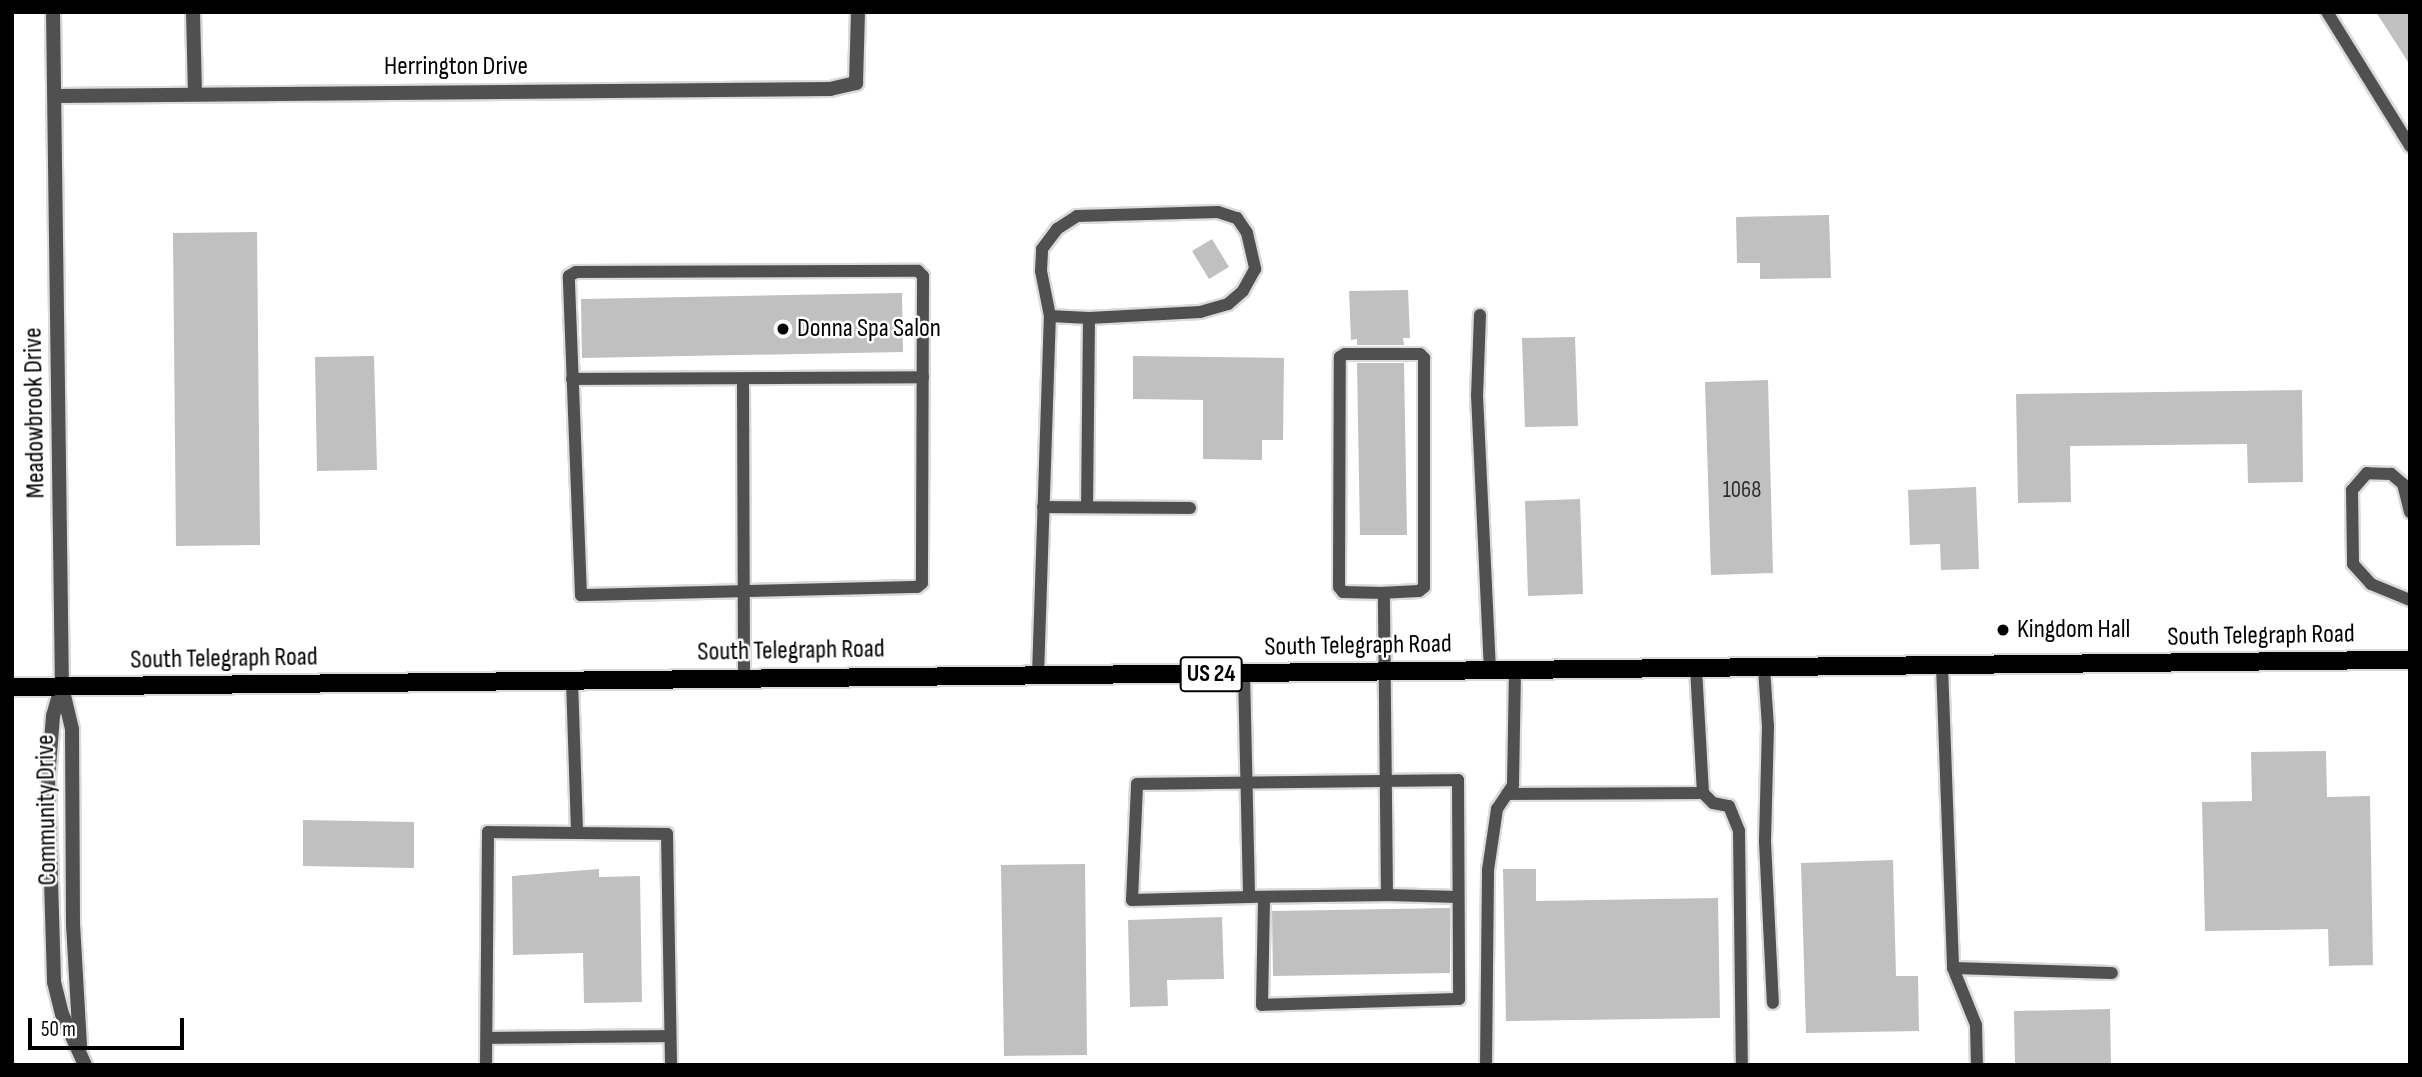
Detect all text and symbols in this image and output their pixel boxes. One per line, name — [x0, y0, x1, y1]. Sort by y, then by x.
street label: Herrington Drive — [384, 51, 528, 83]
place label: Donna Spa Salon — [797, 313, 941, 345]
marker: Donna Spa Salon — [775, 321, 791, 337]
street label: Meadowbrook Drive — [18, 327, 52, 499]
house number: 1068 — [1723, 476, 1761, 504]
place label: Kingdom Hall — [2017, 614, 2130, 646]
street label: South Telegraph Road — [2167, 619, 2355, 653]
marker: Kingdom Hall — [1995, 622, 2011, 638]
street label: South Telegraph Road — [1264, 629, 1452, 663]
street label: South Telegraph Road — [697, 634, 885, 668]
street label: South Telegraph Road — [130, 642, 318, 676]
road number: US 24 — [1180, 654, 1242, 694]
street label: Community Drive — [30, 734, 64, 886]
scale bar — [32, 1004, 187, 1048]
text: 50 m — [41, 1017, 76, 1042]

